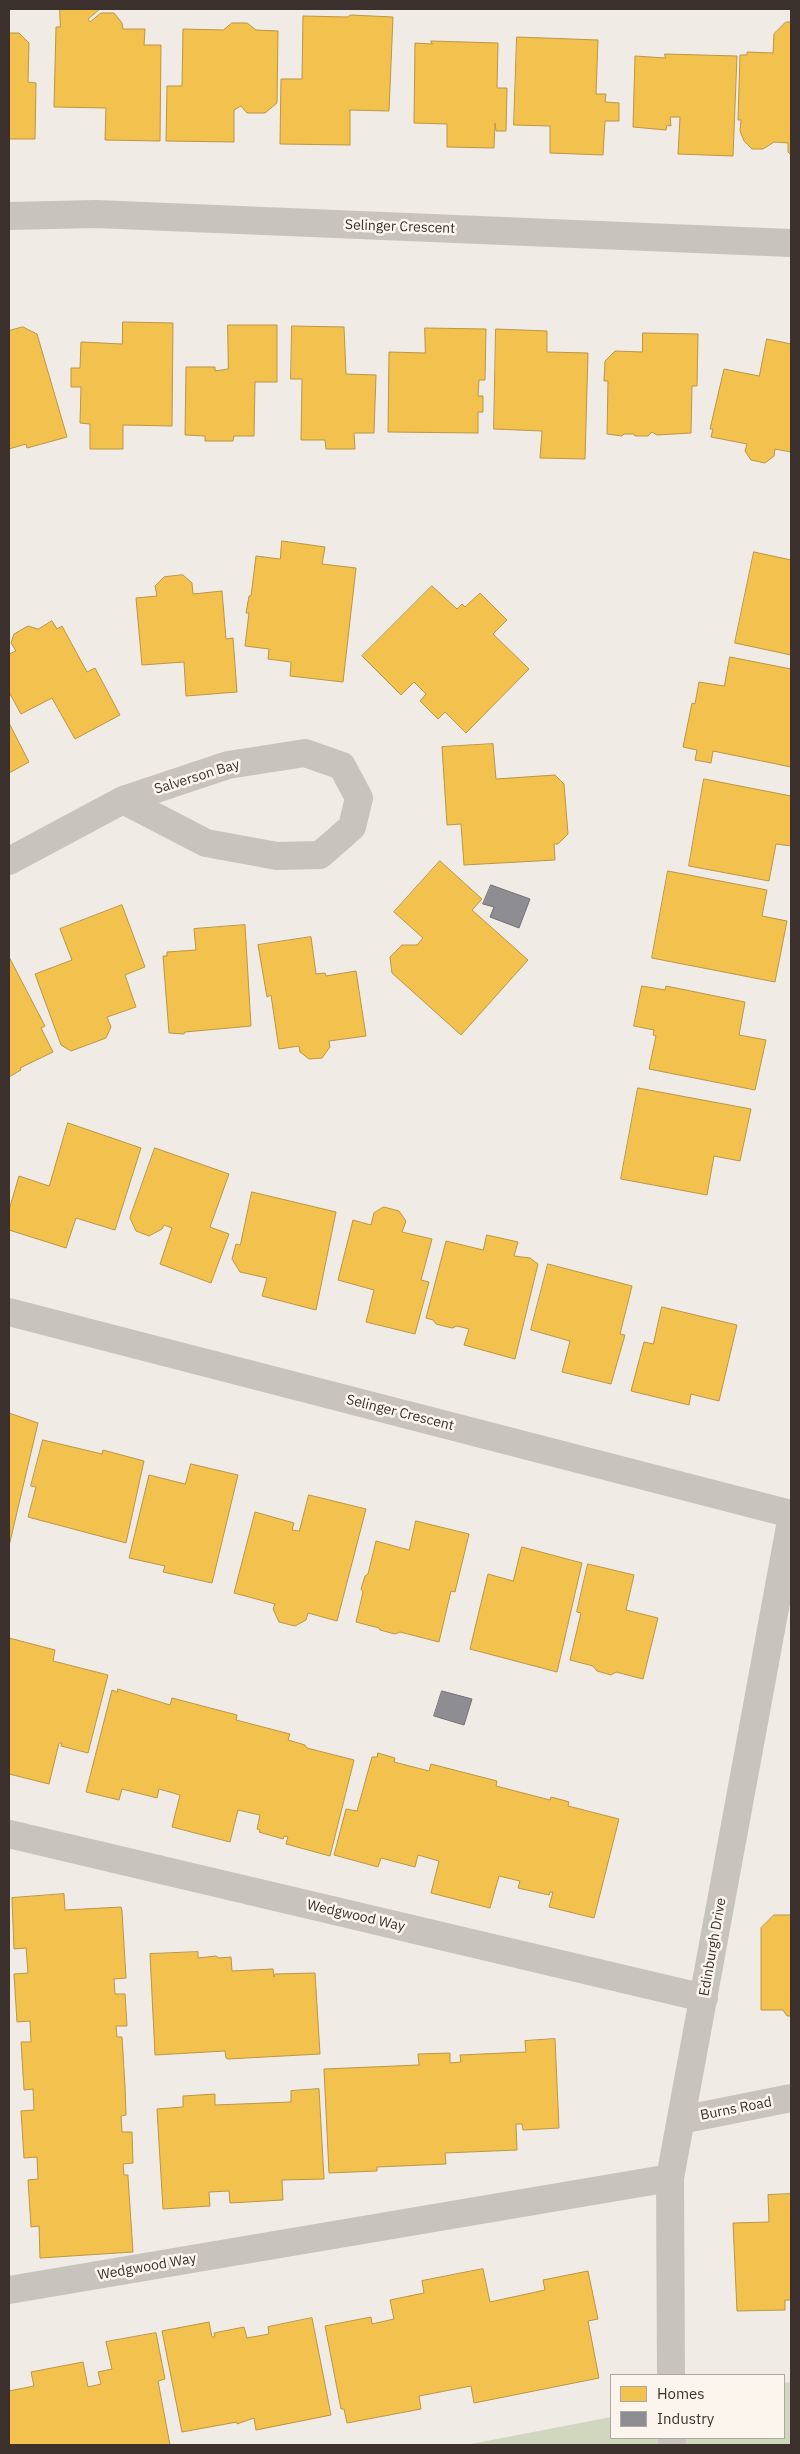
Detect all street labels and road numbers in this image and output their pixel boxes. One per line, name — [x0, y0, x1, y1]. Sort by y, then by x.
street label: Selinger Crescent — [345, 217, 455, 237]
street label: Salverson Bay — [152, 756, 242, 798]
street label: Selinger Crescent — [344, 1392, 456, 1434]
street label: Edinburgh Drive — [696, 1896, 730, 1998]
street label: Wedgwood Way — [305, 1897, 407, 1935]
street label: Burns Road — [699, 2094, 773, 2124]
street label: Wedgwood Way — [96, 2250, 198, 2284]

